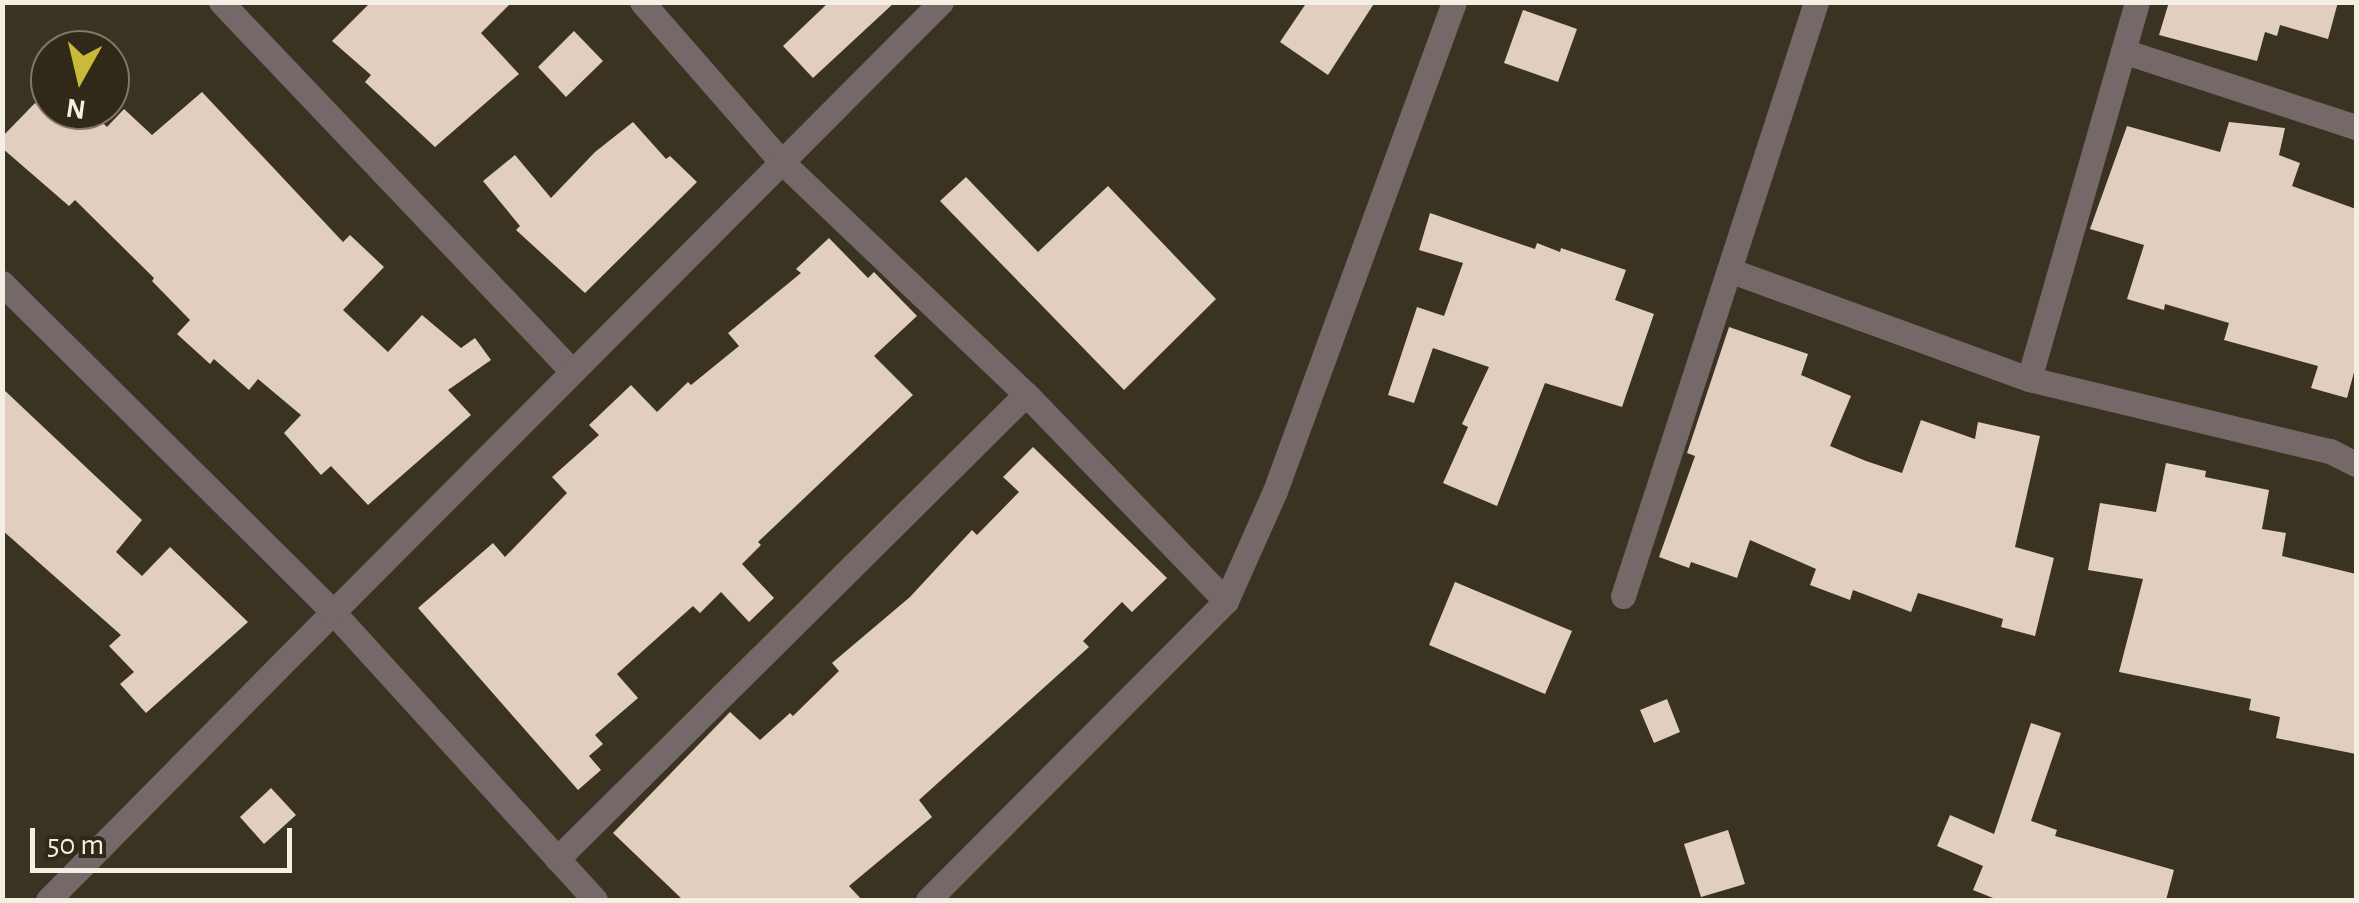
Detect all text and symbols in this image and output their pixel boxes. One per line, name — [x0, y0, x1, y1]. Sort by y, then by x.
north arrow — [30, 30, 130, 130]
text: N — [65, 93, 88, 123]
scale bar — [35, 808, 298, 870]
text: 50 m — [47, 830, 104, 860]

